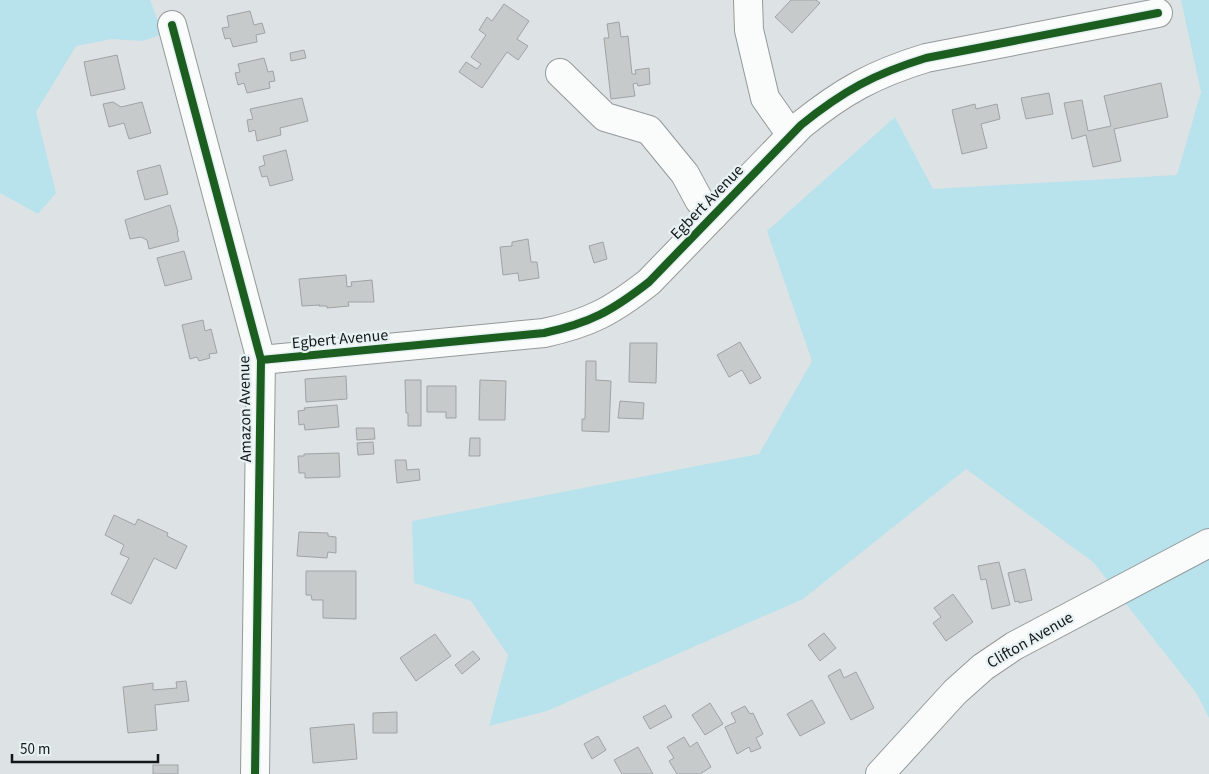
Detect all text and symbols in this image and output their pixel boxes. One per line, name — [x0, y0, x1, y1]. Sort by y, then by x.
street label: Egbert Avenue — [665, 160, 749, 244]
street label: Egbert Avenue — [291, 324, 389, 354]
street label: Amazon Avenue — [233, 355, 257, 462]
street label: Clifton Avenue — [983, 606, 1077, 674]
scale bar — [12, 732, 159, 764]
text: 50 m — [20, 739, 50, 760]

